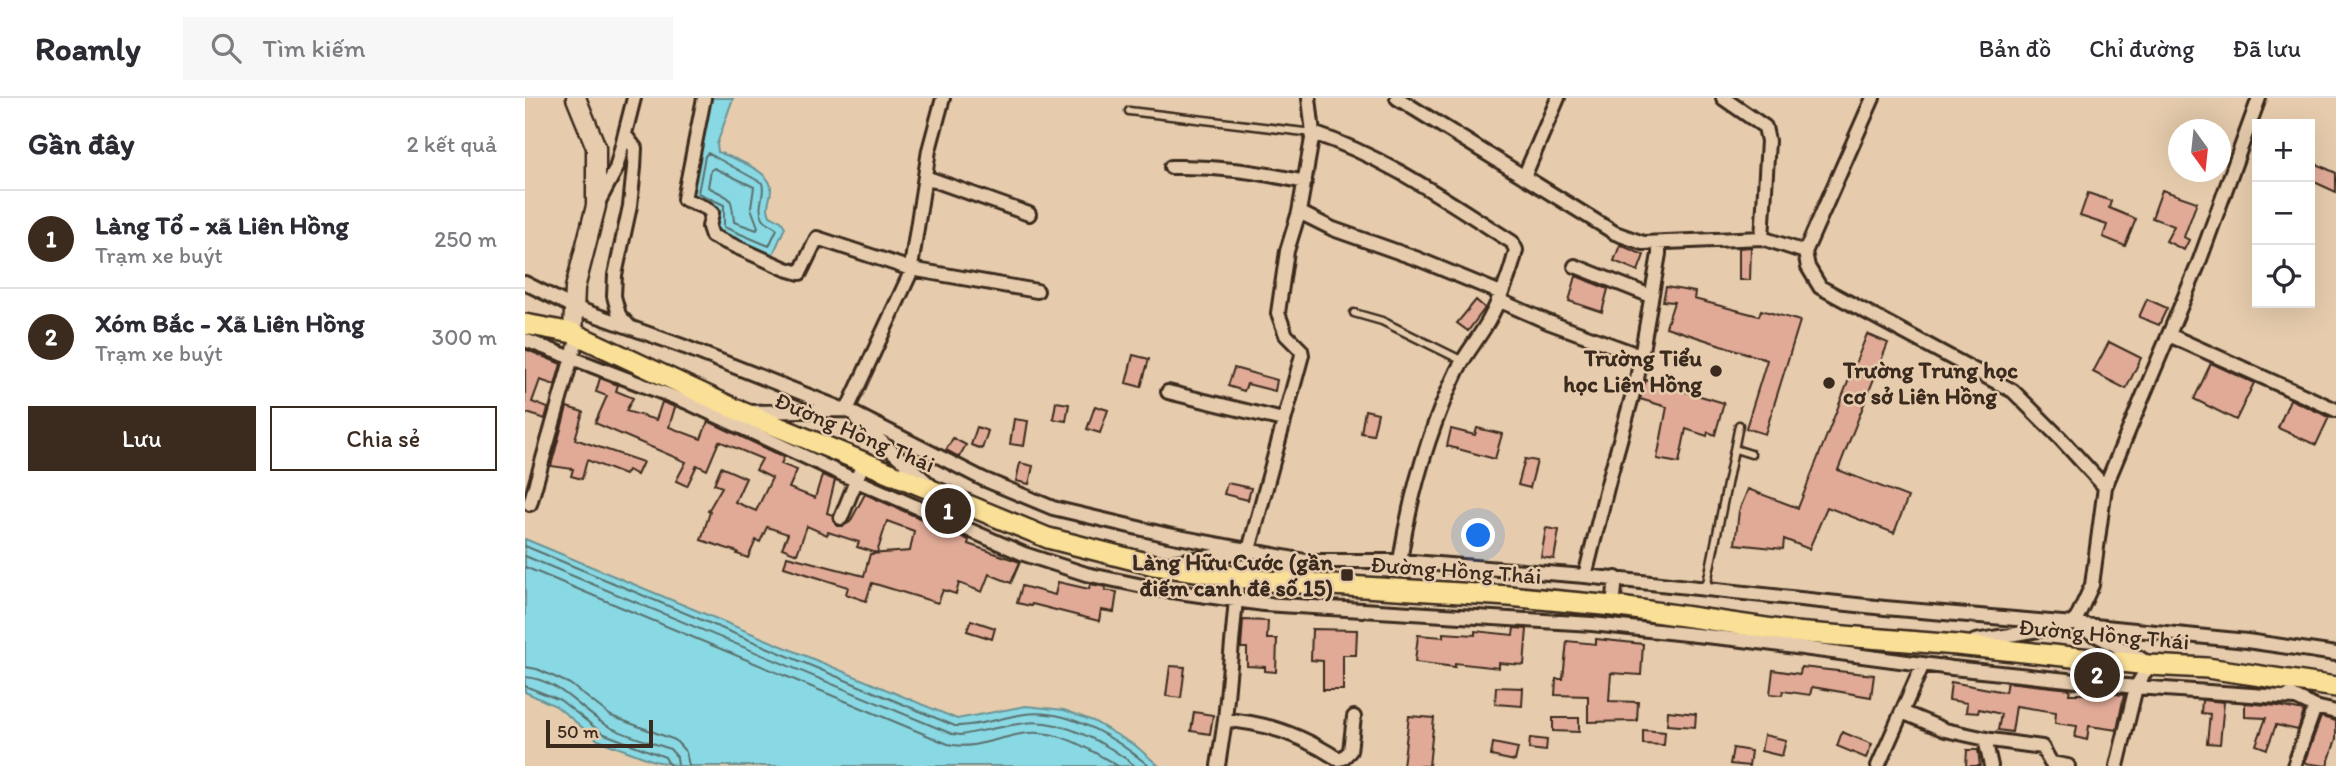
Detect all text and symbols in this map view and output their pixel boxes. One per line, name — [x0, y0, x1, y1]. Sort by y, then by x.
search box — [183, 17, 673, 80]
text: Roamly — [35, 29, 141, 68]
icon: search — [207, 29, 245, 67]
text: Tìm kiếm — [263, 32, 366, 64]
text: Bản đồ — [1979, 34, 2051, 63]
text: Chỉ đường — [2089, 34, 2195, 63]
text: Đã lưu — [2233, 34, 2301, 63]
north arrow — [2168, 119, 2231, 182]
map controls — [2252, 119, 2315, 308]
button: + — [2252, 119, 2315, 182]
text: Gần đây — [28, 125, 134, 162]
text: 2 kết quả — [407, 130, 497, 158]
button: − — [2252, 182, 2315, 245]
text: Làng Tổ - xã Liên Hồng — [95, 209, 349, 241]
text: 1 — [46, 225, 56, 253]
text: 250 m — [434, 225, 497, 253]
text: Trạm xe buýt — [95, 241, 223, 269]
button: locate — [2252, 245, 2315, 308]
text: Xóm Bắc - Xã Liên Hồng — [95, 307, 365, 339]
text: 2 — [45, 323, 57, 351]
text: 300 m — [432, 323, 497, 351]
text: Trạm xe buýt — [95, 339, 223, 367]
place label: Trường Tiểu học Liên Hồng — [1563, 344, 1703, 398]
place label: Trường Trung học cơ sở Liên Hồng — [1842, 356, 2018, 410]
marker: Trường Tiểu học Liên Hồng — [1708, 363, 1724, 379]
marker: Trường Trung học cơ sở Liên Hồng — [1821, 375, 1837, 391]
street label: Đường Hồng Thái — [771, 386, 939, 478]
button: Lưu — [28, 406, 256, 471]
button: Chia sẻ — [270, 406, 497, 471]
pin: 1 — [925, 485, 971, 537]
your location — [1461, 518, 1495, 552]
place label: Làng Hữu Cước (gần điếm canh đê số 15) — [1132, 548, 1334, 602]
street label: Đường Hồng Thái — [1370, 550, 1542, 590]
marker: Làng Hữu Cước (gần điếm canh đê số 15) — [1339, 567, 1355, 583]
street label: Đường Hồng Thái — [2017, 613, 2191, 655]
pin: 2 — [2074, 649, 2120, 701]
scale bar — [546, 717, 653, 749]
text: 50 m — [557, 720, 599, 743]

